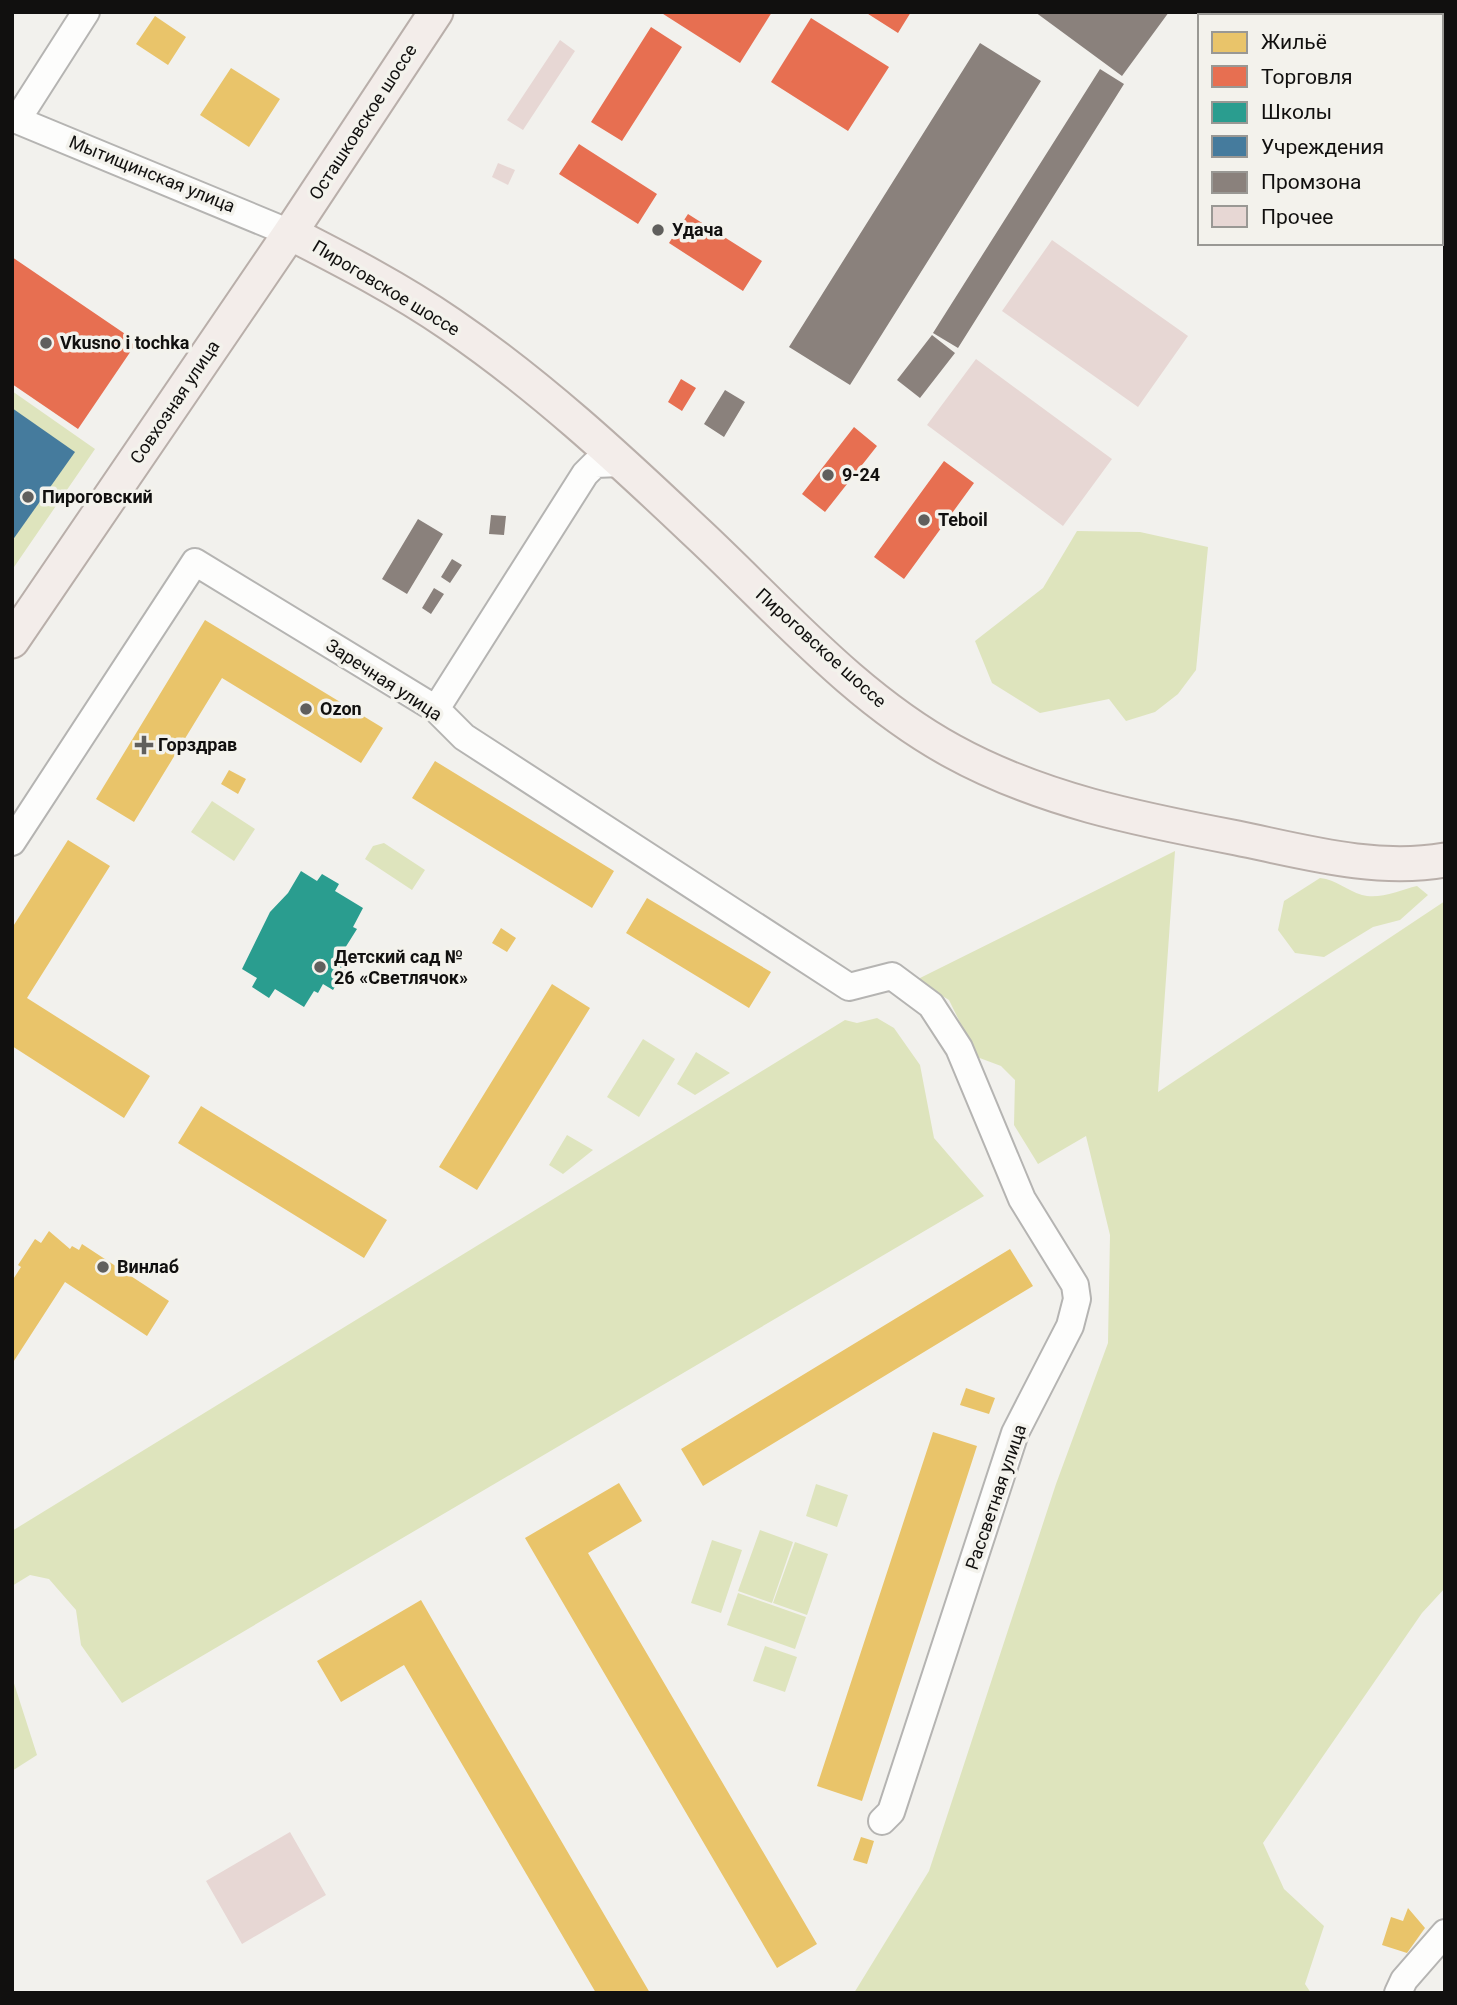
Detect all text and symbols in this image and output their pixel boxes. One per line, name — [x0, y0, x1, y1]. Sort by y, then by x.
legend — [1198, 14, 1443, 245]
text: Жильё — [1261, 30, 1327, 54]
street label: Осташковское шоссе — [304, 40, 421, 203]
text: Торговля — [1261, 65, 1353, 89]
text: Школы — [1261, 100, 1332, 124]
street label: Мытищинская улица — [66, 131, 238, 216]
text: Учреждения — [1261, 135, 1384, 159]
text: Промзона — [1261, 170, 1362, 194]
text: Прочее — [1261, 205, 1333, 229]
place label: Удача — [672, 219, 724, 240]
marker: Удача — [650, 222, 666, 238]
street label: Пироговское шоссе — [309, 235, 464, 340]
place label: Vkusno i tochka — [60, 332, 190, 353]
marker: Vkusno i tochka — [38, 335, 54, 351]
street label: Совхозная улица — [126, 336, 224, 467]
place label: 9-24 — [842, 464, 880, 485]
marker: 9-24 — [820, 467, 836, 483]
place label: Пироговский — [42, 486, 153, 507]
marker: Пироговский — [20, 489, 36, 505]
place label: Teboil — [938, 509, 988, 530]
marker: Teboil — [916, 512, 932, 528]
street label: Пироговское шоссе — [752, 584, 891, 712]
street label: Заречная улица — [322, 634, 446, 725]
place label: Ozon — [320, 698, 362, 719]
marker: Ozon — [298, 701, 314, 717]
place label: Горздрав — [158, 734, 237, 755]
marker: Горздрав — [136, 737, 152, 753]
place label: Детский сад № 26 «Светлячок» — [334, 946, 468, 988]
marker: Детский сад № 26 «Светлячок» — [312, 959, 328, 975]
place label: Винлаб — [117, 1256, 179, 1277]
marker: Винлаб — [95, 1259, 111, 1275]
street label: Рассветная улица — [961, 1421, 1030, 1572]

